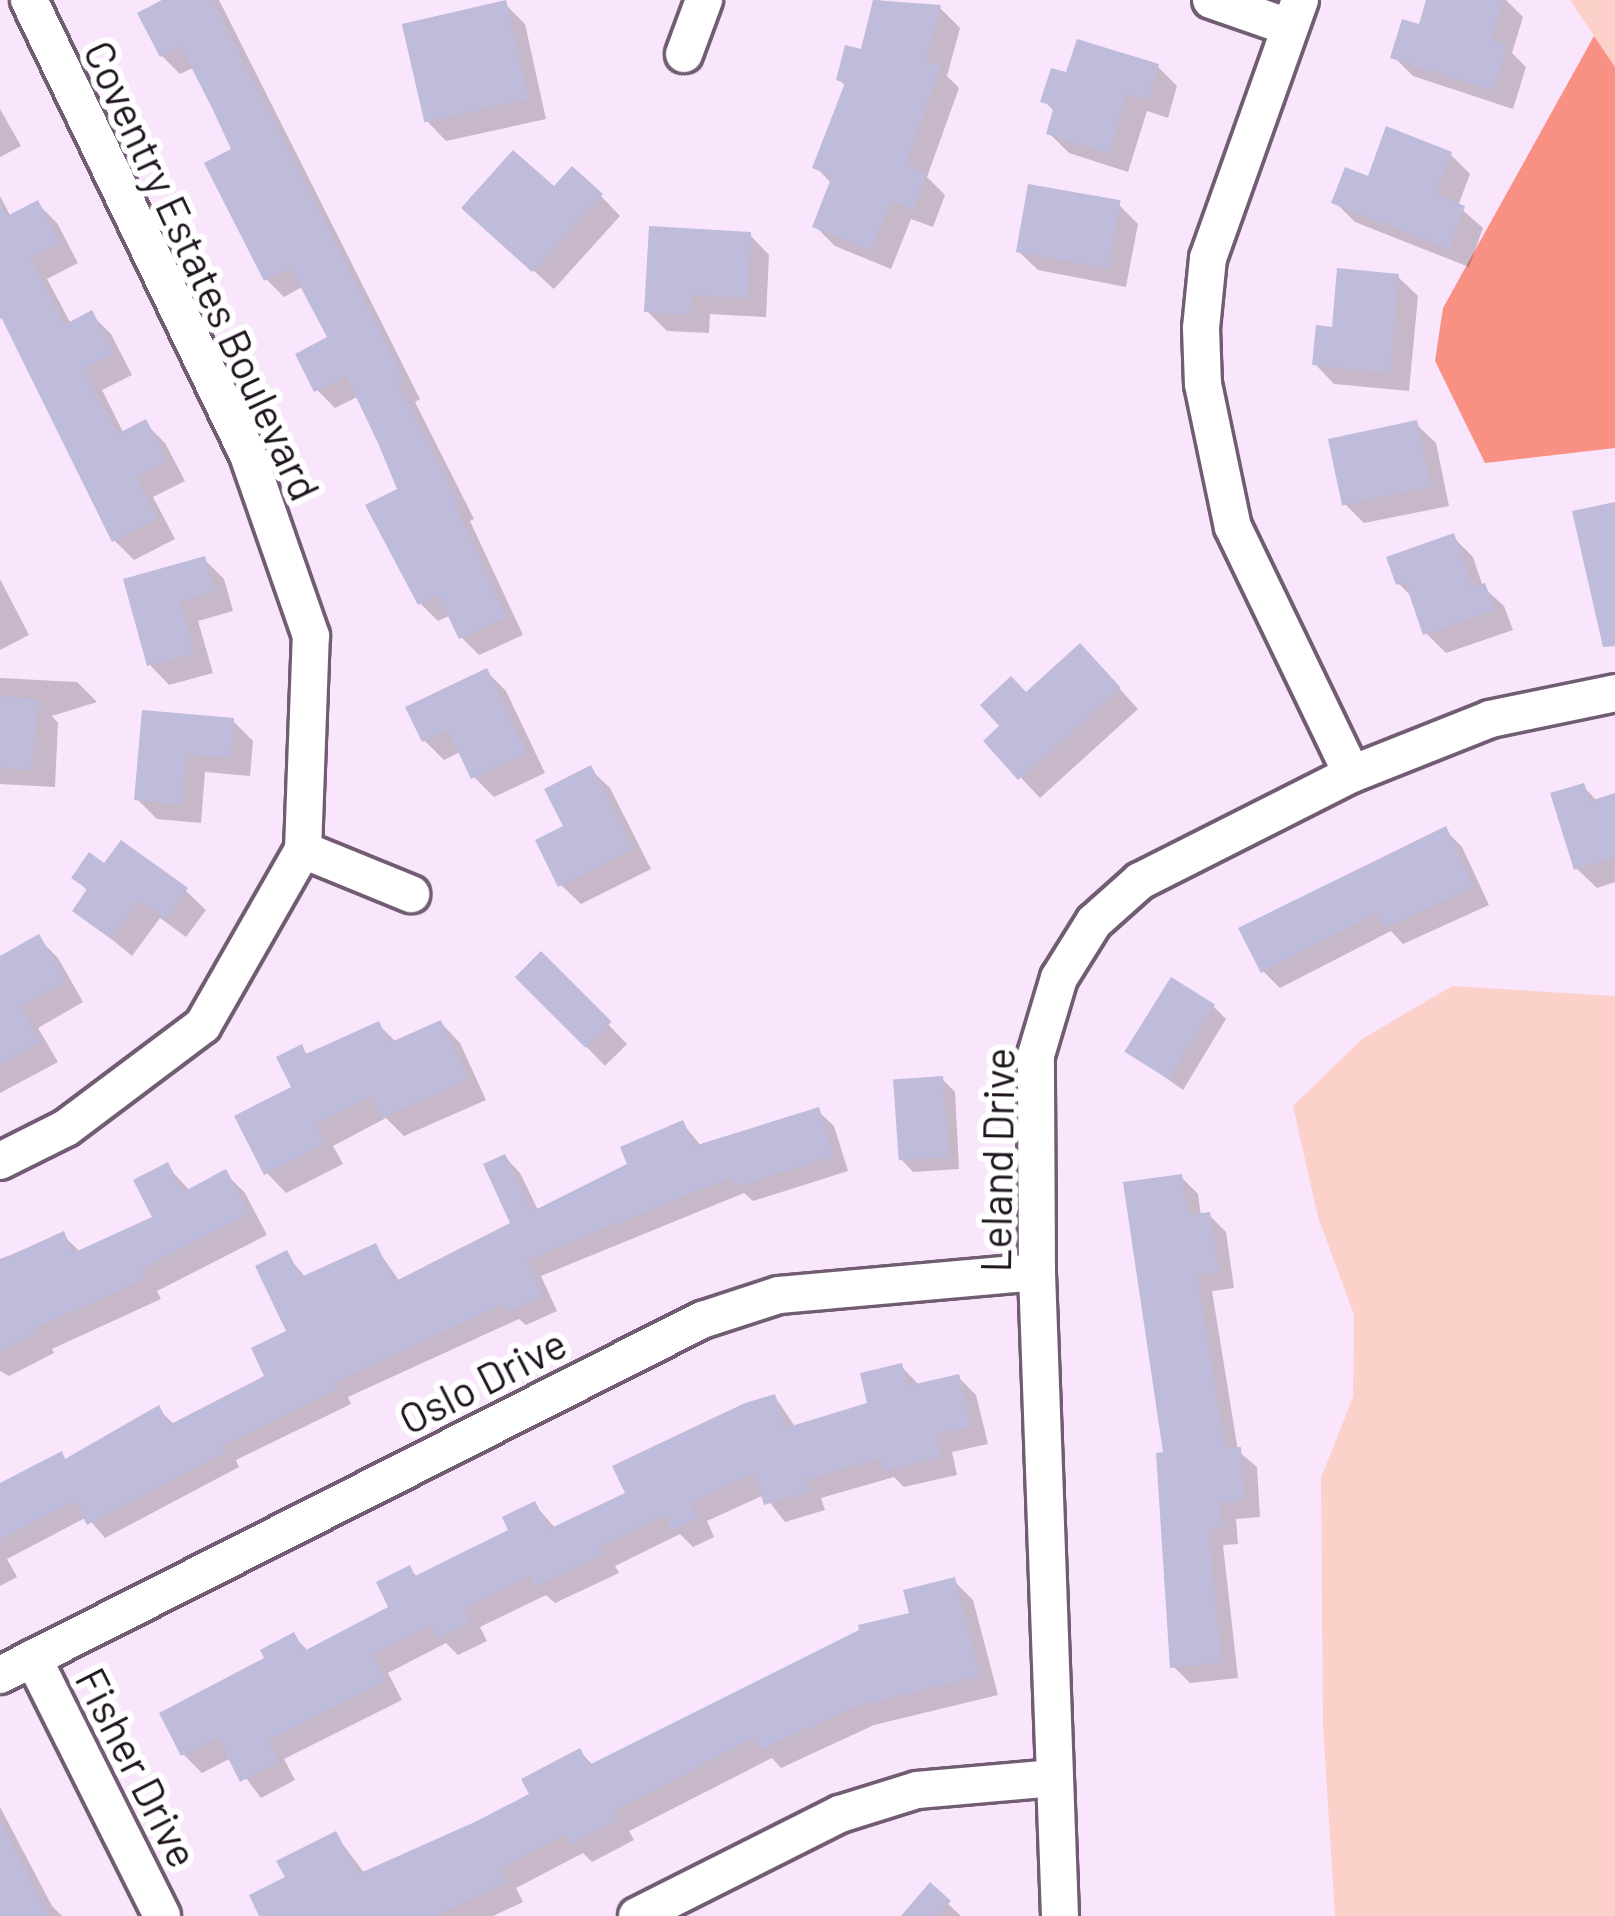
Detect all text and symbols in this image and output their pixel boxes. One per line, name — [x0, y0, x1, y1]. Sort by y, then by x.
street label: Coventry Estates Boulevard — [74, 32, 332, 508]
street label: Leland Drive — [969, 1047, 1023, 1273]
street label: Oslo Drive — [390, 1316, 574, 1444]
street label: Fisher Drive — [66, 1659, 210, 1875]

